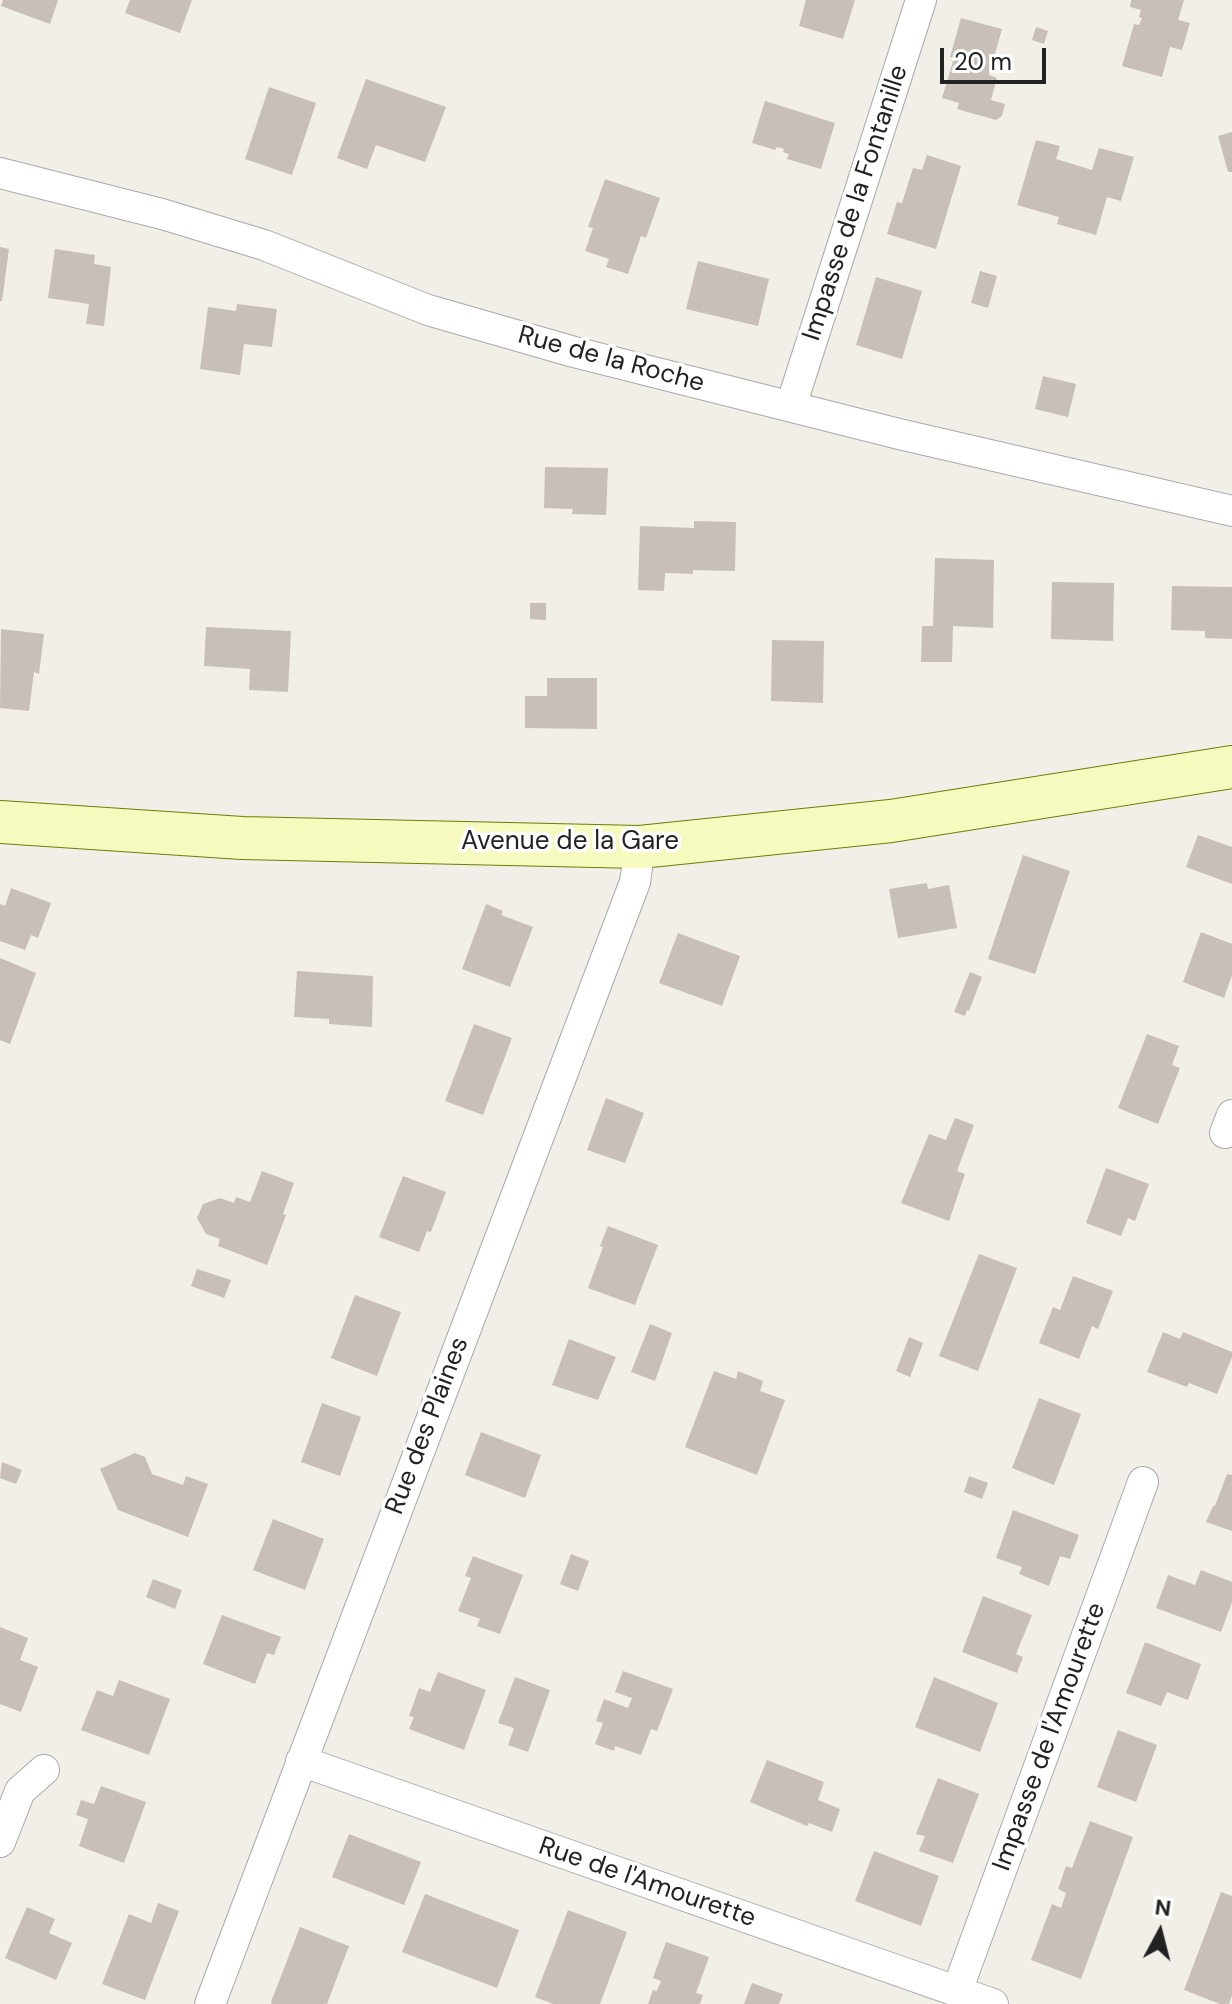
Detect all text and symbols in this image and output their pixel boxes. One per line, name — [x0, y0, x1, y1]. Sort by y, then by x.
scale bar — [944, 32, 1050, 82]
text: 20 m — [954, 46, 1012, 77]
street label: Impasse de la Fontanille — [797, 61, 915, 345]
street label: Rue de la Roche — [514, 320, 708, 400]
street label: Avenue de la Gare — [461, 826, 679, 858]
street label: Rue des Plaines — [380, 1333, 476, 1519]
street label: Impasse de l'Amourette — [987, 1599, 1113, 1875]
street label: Rue de l'Amourette — [534, 1831, 760, 1935]
north arrow — [1120, 1892, 1200, 1972]
text: N — [1153, 1892, 1173, 1923]

